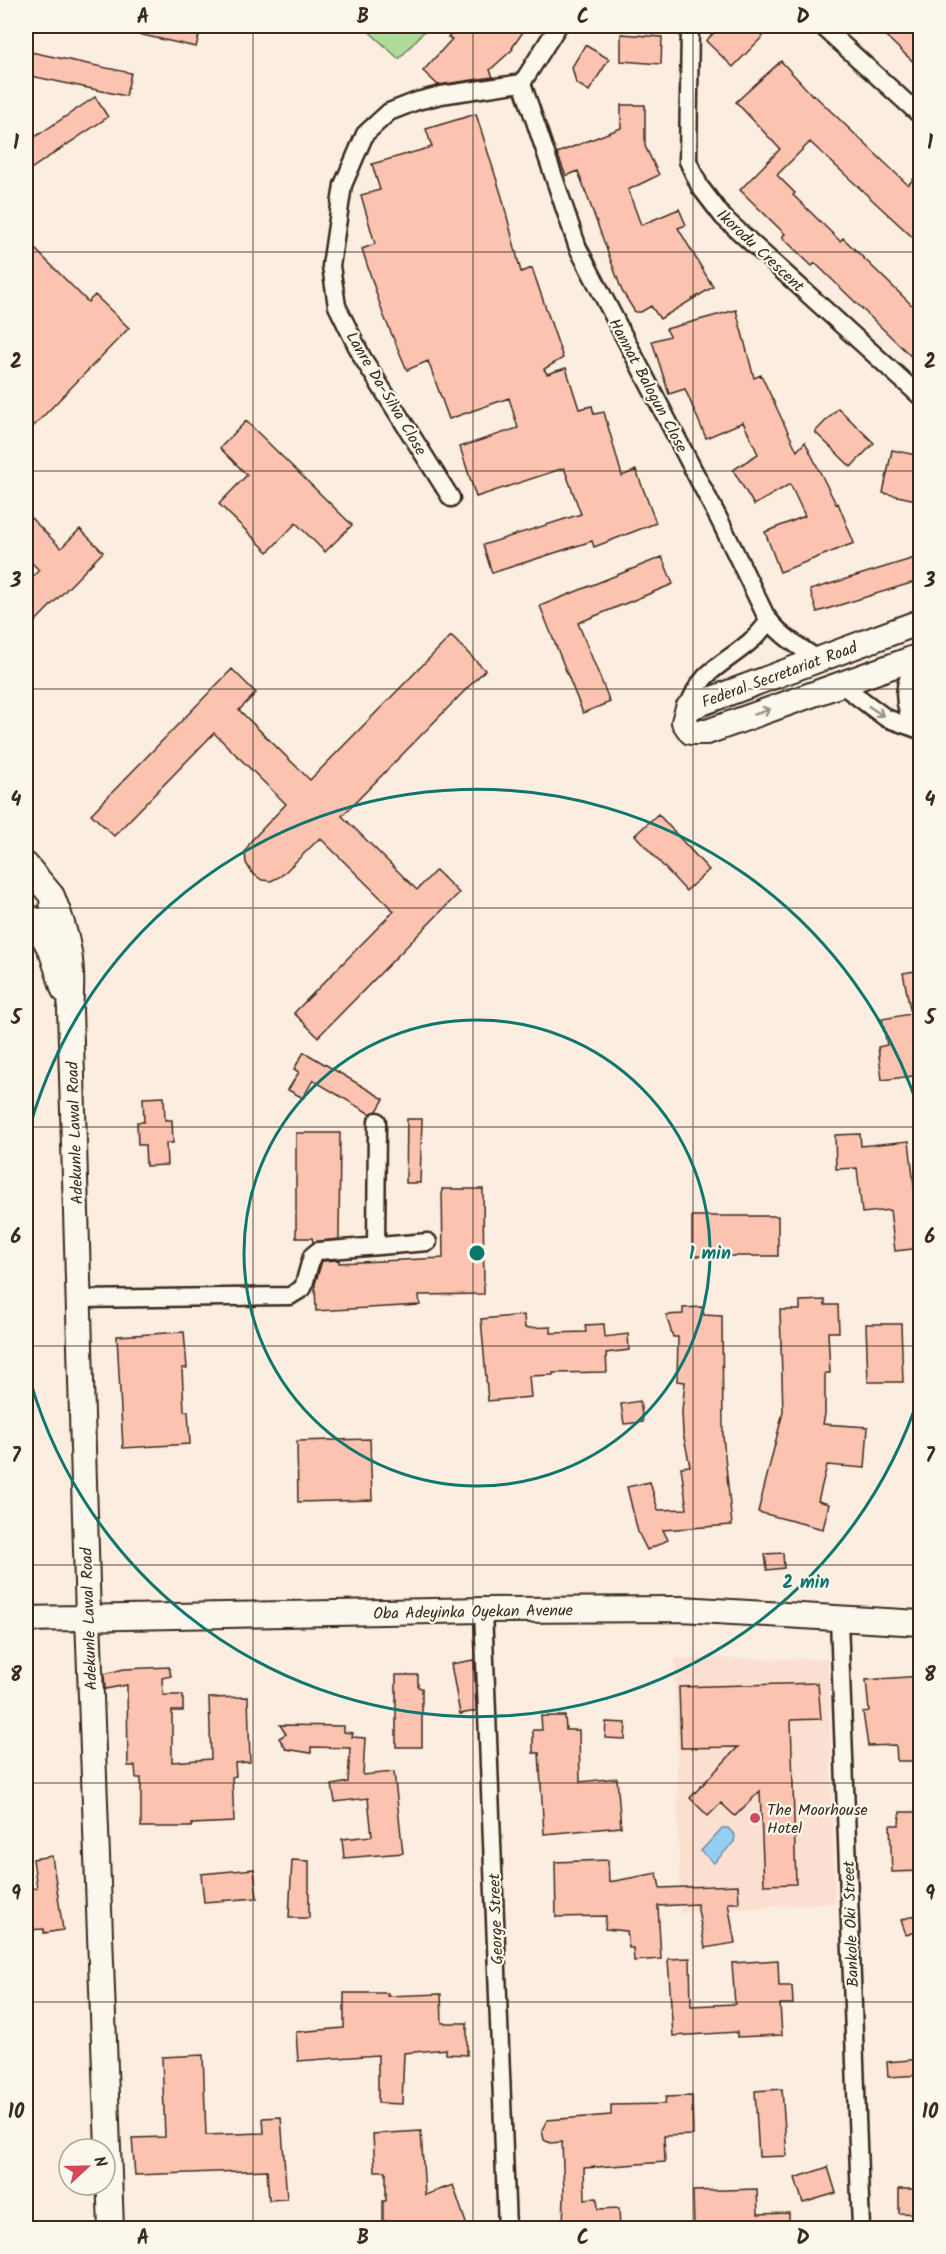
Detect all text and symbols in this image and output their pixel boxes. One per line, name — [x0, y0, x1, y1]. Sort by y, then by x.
text: A — [137, 2, 149, 34]
text: B — [357, 2, 369, 34]
text: C — [577, 2, 589, 34]
text: D — [796, 2, 810, 34]
text: 1 — [13, 128, 19, 160]
text: 1 — [927, 128, 933, 160]
street label: Ikorodu Crescent — [710, 204, 810, 299]
street label: Hannat Balogun Close — [602, 314, 694, 457]
street label: Lanre Da-Silva Close — [339, 327, 433, 460]
text: 2 — [10, 347, 22, 379]
text: 2 — [924, 347, 936, 379]
text: 3 — [10, 566, 22, 598]
text: 3 — [924, 566, 936, 598]
street label: Federal Secretariat Road — [698, 635, 862, 715]
one-way arrow — [752, 705, 771, 716]
one-way arrow — [867, 705, 884, 717]
text: 4 — [11, 785, 22, 817]
text: 4 — [925, 785, 936, 817]
text: 5 — [10, 1003, 23, 1035]
text: 5 — [924, 1003, 937, 1035]
street label: Adekunle Lawal Road — [60, 1060, 90, 1205]
text: 6 — [11, 1222, 22, 1254]
text: 6 — [925, 1222, 936, 1254]
text: 1 min — [689, 1240, 731, 1269]
centre of rings — [467, 1243, 487, 1263]
text: 7 — [11, 1441, 21, 1473]
text: 7 — [925, 1441, 935, 1473]
street label: Adekunle Lawal Road — [74, 1546, 104, 1691]
text: 2 min — [783, 1569, 829, 1598]
street label: Oba Adeyinka Oyekan Avenue — [373, 1598, 573, 1627]
text: 8 — [10, 1660, 22, 1692]
text: 8 — [924, 1660, 936, 1692]
place label: The Moorhouse Hotel — [767, 1798, 868, 1841]
marker: The Moorhouse Hotel — [748, 1811, 762, 1825]
street label: Bankole Oki Street — [837, 1859, 866, 1988]
street label: George Street — [482, 1872, 511, 1965]
text: 9 — [11, 1879, 21, 1911]
text: 9 — [925, 1879, 935, 1911]
text: 10 — [8, 2097, 25, 2129]
text: 10 — [922, 2097, 939, 2129]
north arrow — [57, 2137, 117, 2197]
text: N — [86, 2153, 113, 2171]
text: A — [137, 2223, 149, 2254]
text: B — [357, 2223, 369, 2254]
text: C — [577, 2223, 589, 2254]
text: D — [796, 2223, 810, 2254]

